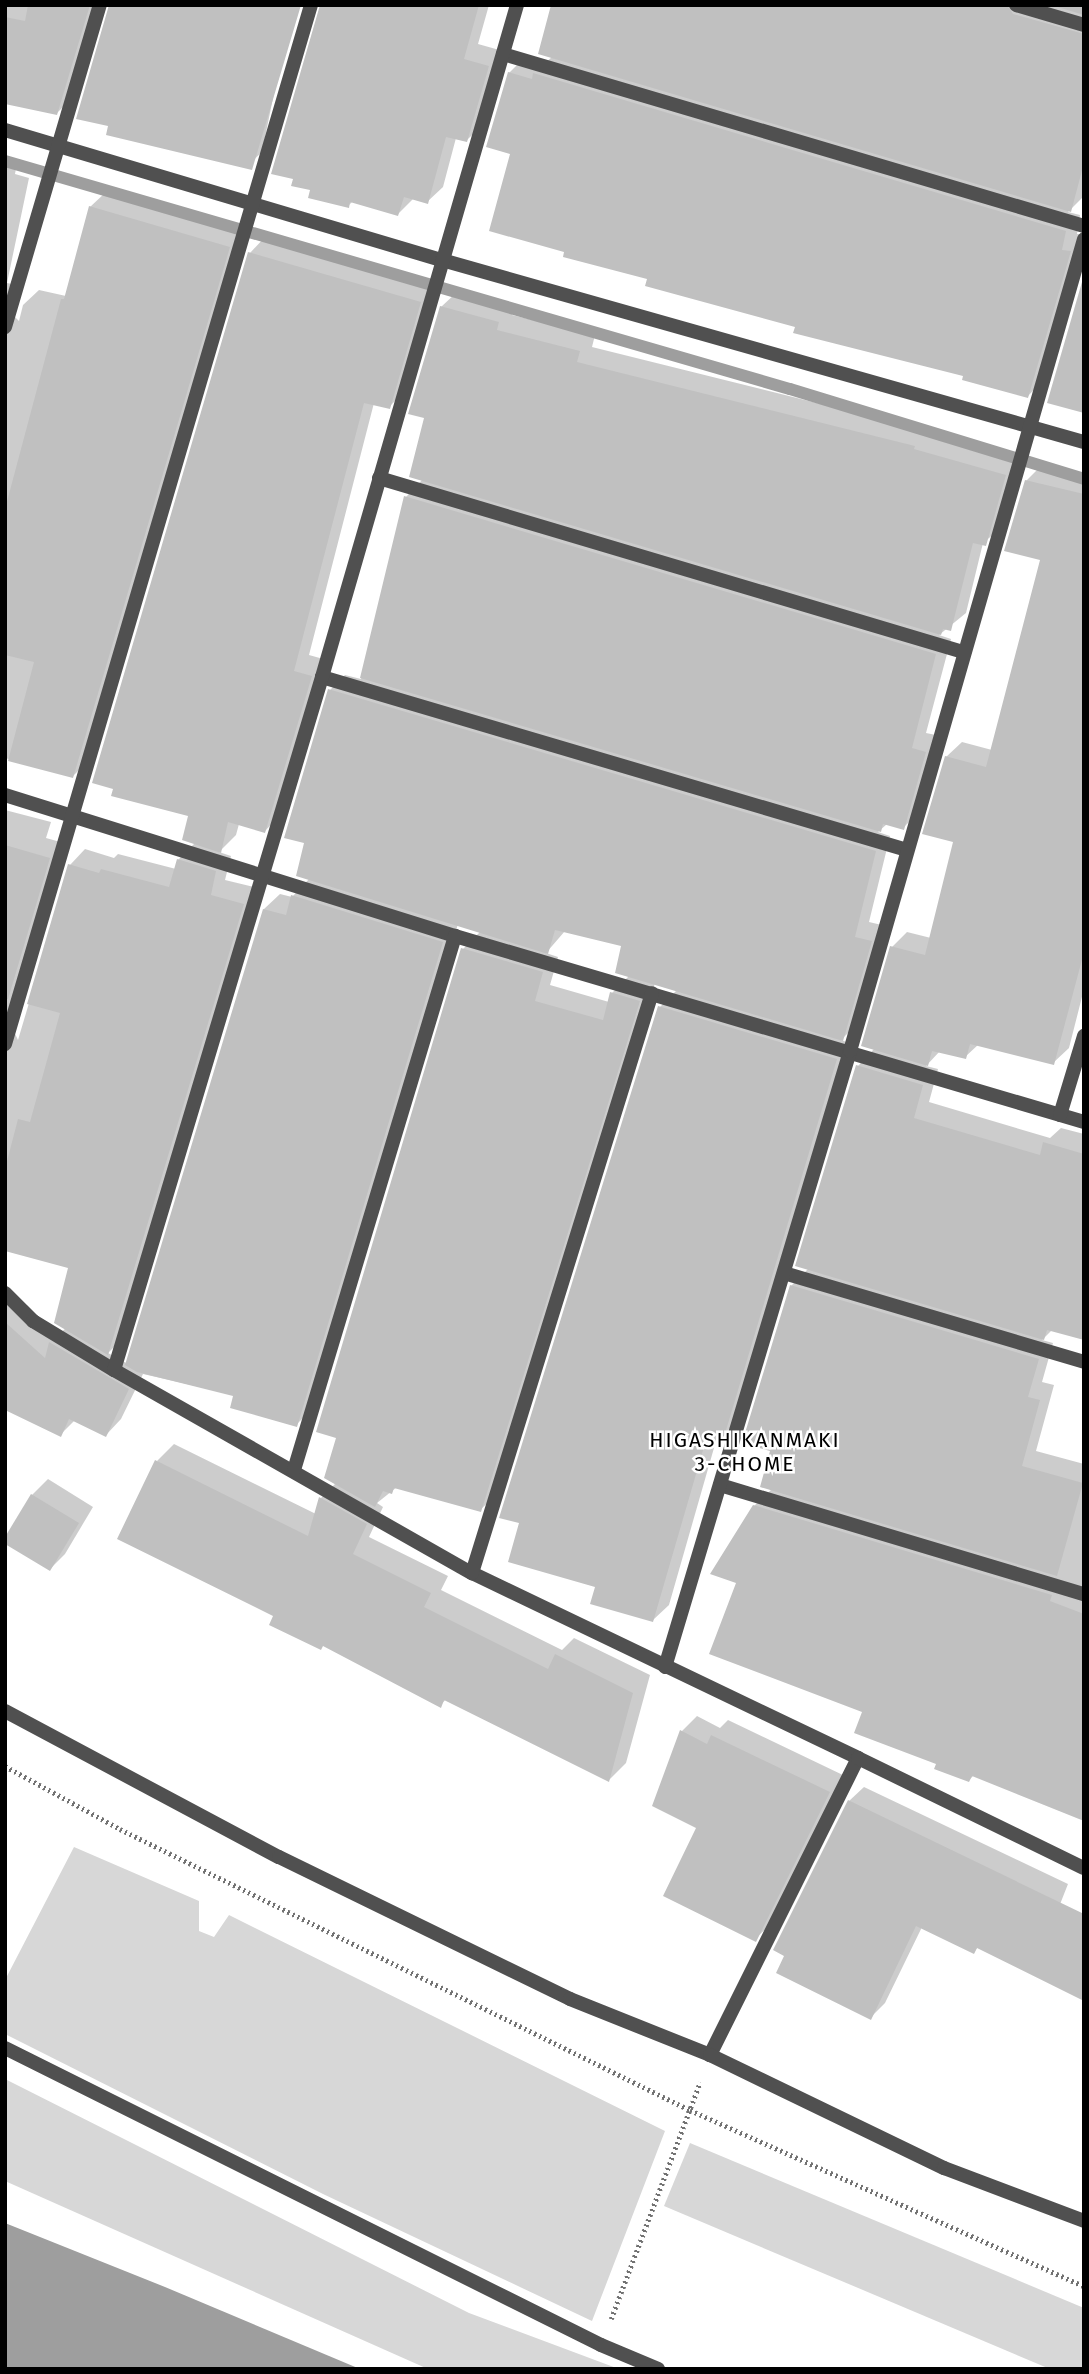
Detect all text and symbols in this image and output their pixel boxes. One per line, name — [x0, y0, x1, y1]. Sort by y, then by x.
district label: HIGASHIKANMAKI 3-CHOME — [651, 1427, 839, 1477]

